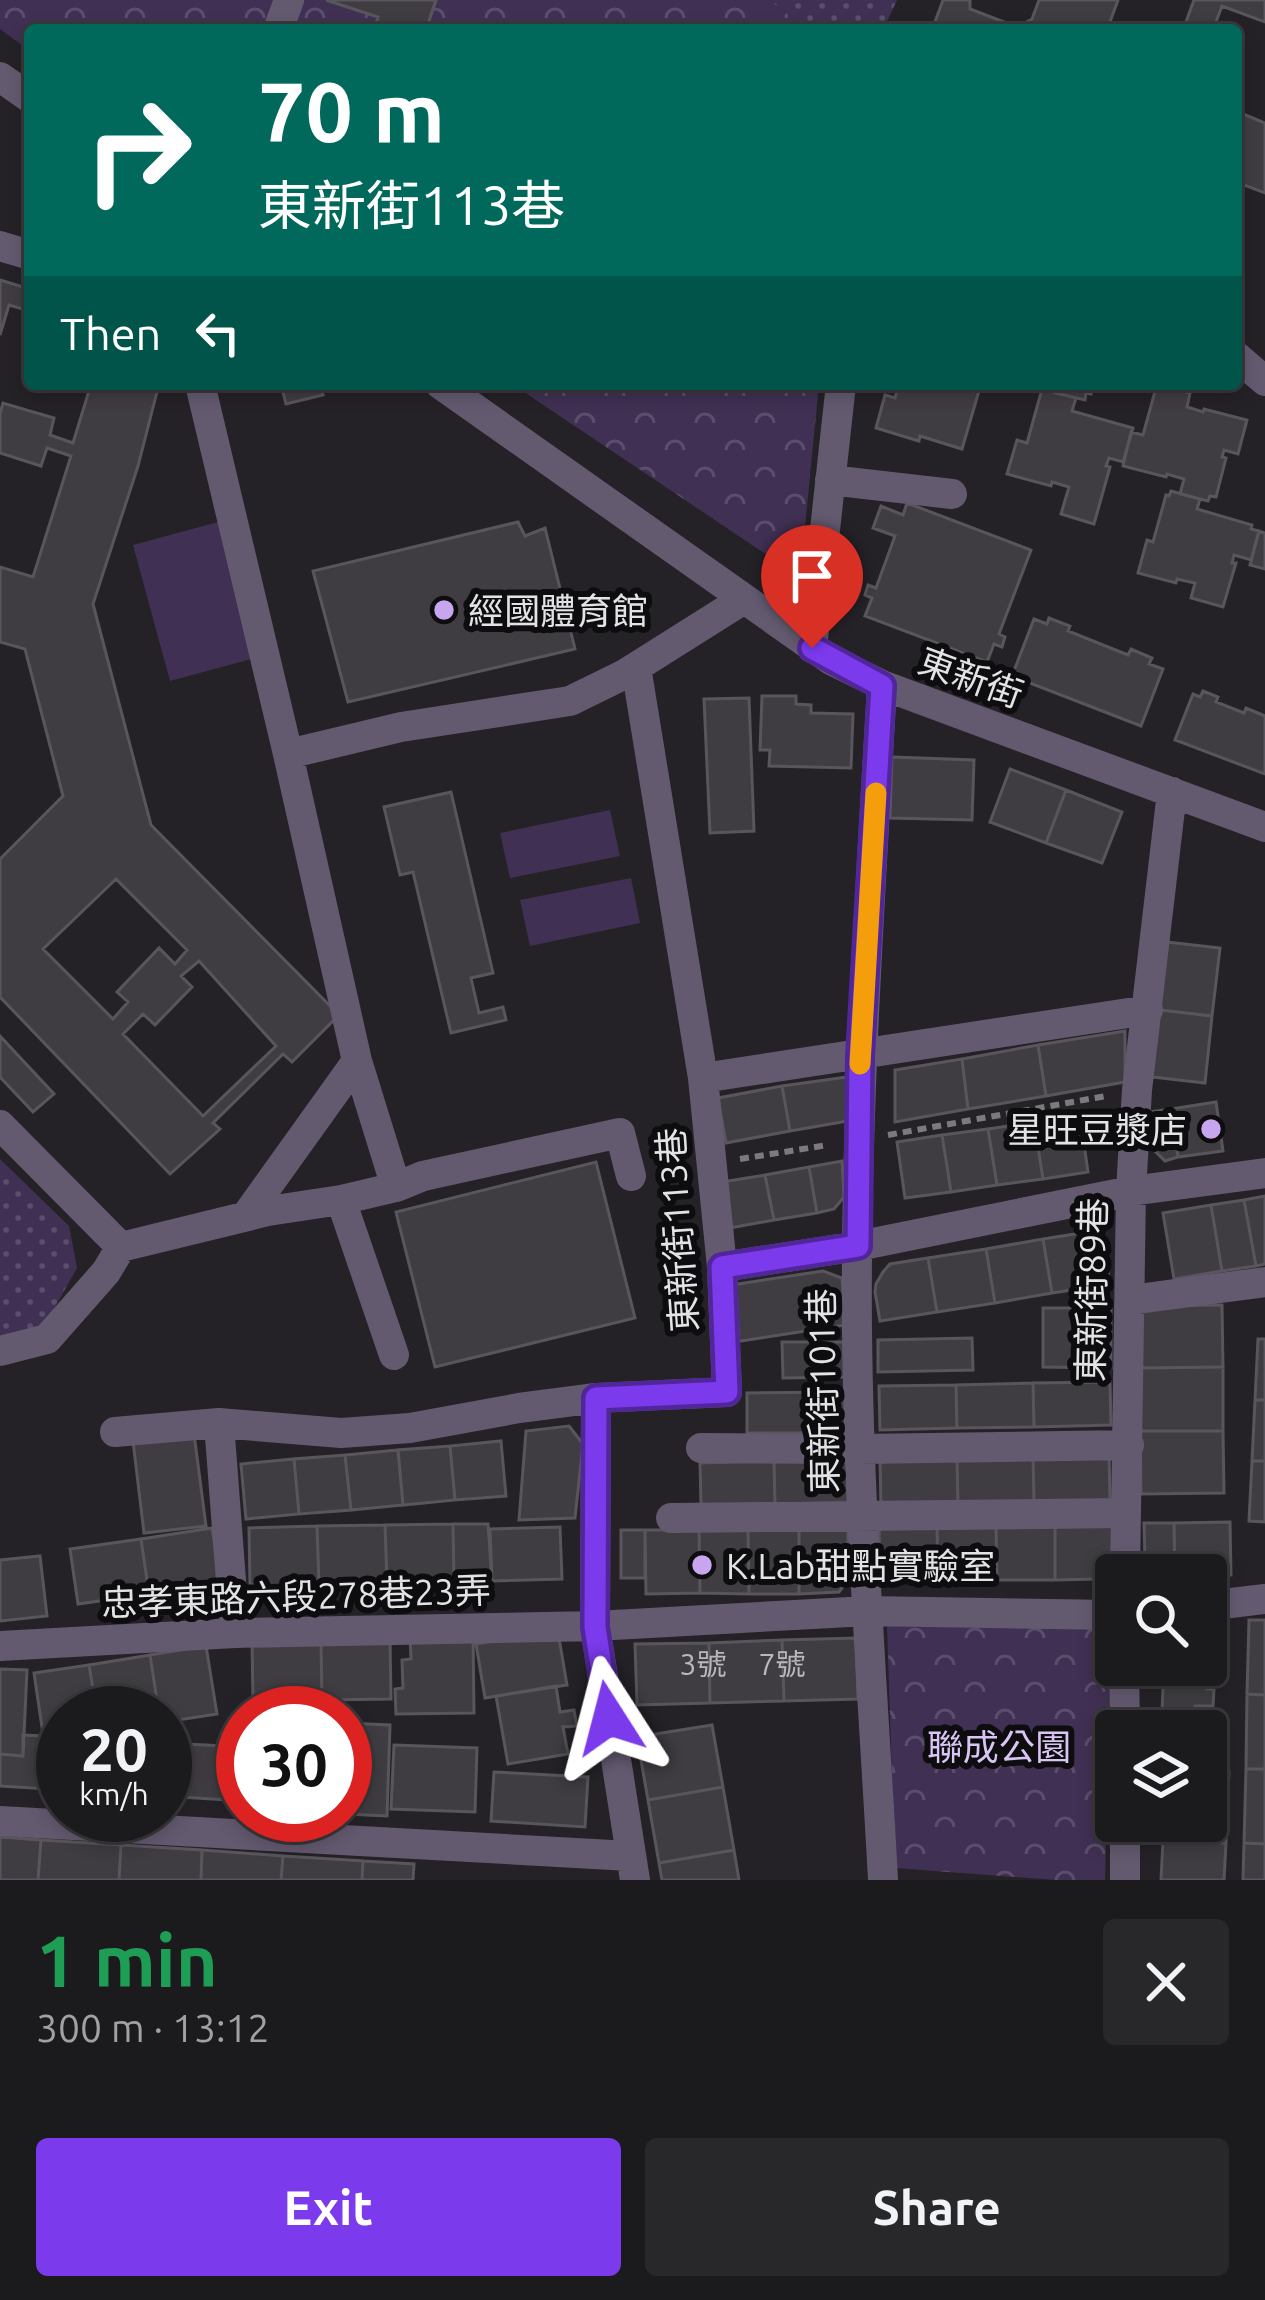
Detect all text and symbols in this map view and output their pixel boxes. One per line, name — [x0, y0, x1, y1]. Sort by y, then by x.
text: 70 m — [258, 64, 445, 158]
icon: right — [60, 72, 216, 228]
text: 東新街113巷 — [258, 175, 565, 235]
icon: left — [185, 300, 251, 366]
text: Then — [60, 308, 161, 359]
pin — [761, 525, 863, 648]
icon: arrive — [779, 543, 845, 609]
place label: 經國體育館 — [468, 590, 648, 631]
marker: 經國體育館 — [431, 597, 457, 623]
street label: 東新街 — [913, 639, 1029, 715]
place label: 星旺豆漿店 — [1007, 1109, 1187, 1150]
marker: 星旺豆漿店 — [1198, 1116, 1224, 1142]
street label: 東新街113巷 — [649, 1126, 705, 1334]
street label: 東新街89巷 — [1069, 1197, 1113, 1383]
street label: 東新街101巷 — [800, 1288, 844, 1494]
place label: K.Lab甜點實驗室 — [726, 1545, 995, 1586]
marker: K.Lab甜點實驗室 — [689, 1552, 715, 1578]
map controls — [1095, 1554, 1227, 1842]
button: search — [1095, 1554, 1227, 1686]
street label: 忠孝東路六段278巷23弄 — [101, 1569, 491, 1623]
house number: 3號 — [680, 1647, 726, 1681]
house number: 7號 — [759, 1647, 805, 1681]
position arrow — [546, 1655, 672, 1781]
speed limit sign: 30 — [216, 1686, 372, 1842]
button: layers — [1095, 1710, 1227, 1842]
text: 20 — [80, 1715, 148, 1782]
park label: 聯成公園 — [927, 1726, 1071, 1767]
text: km/h — [79, 1777, 149, 1811]
button: close — [1103, 1919, 1229, 2045]
text: 1 min — [36, 1920, 218, 2001]
text: 300 m · 13:12 — [36, 2006, 270, 2049]
button: Exit — [36, 2138, 621, 2276]
button: Share — [645, 2138, 1229, 2276]

